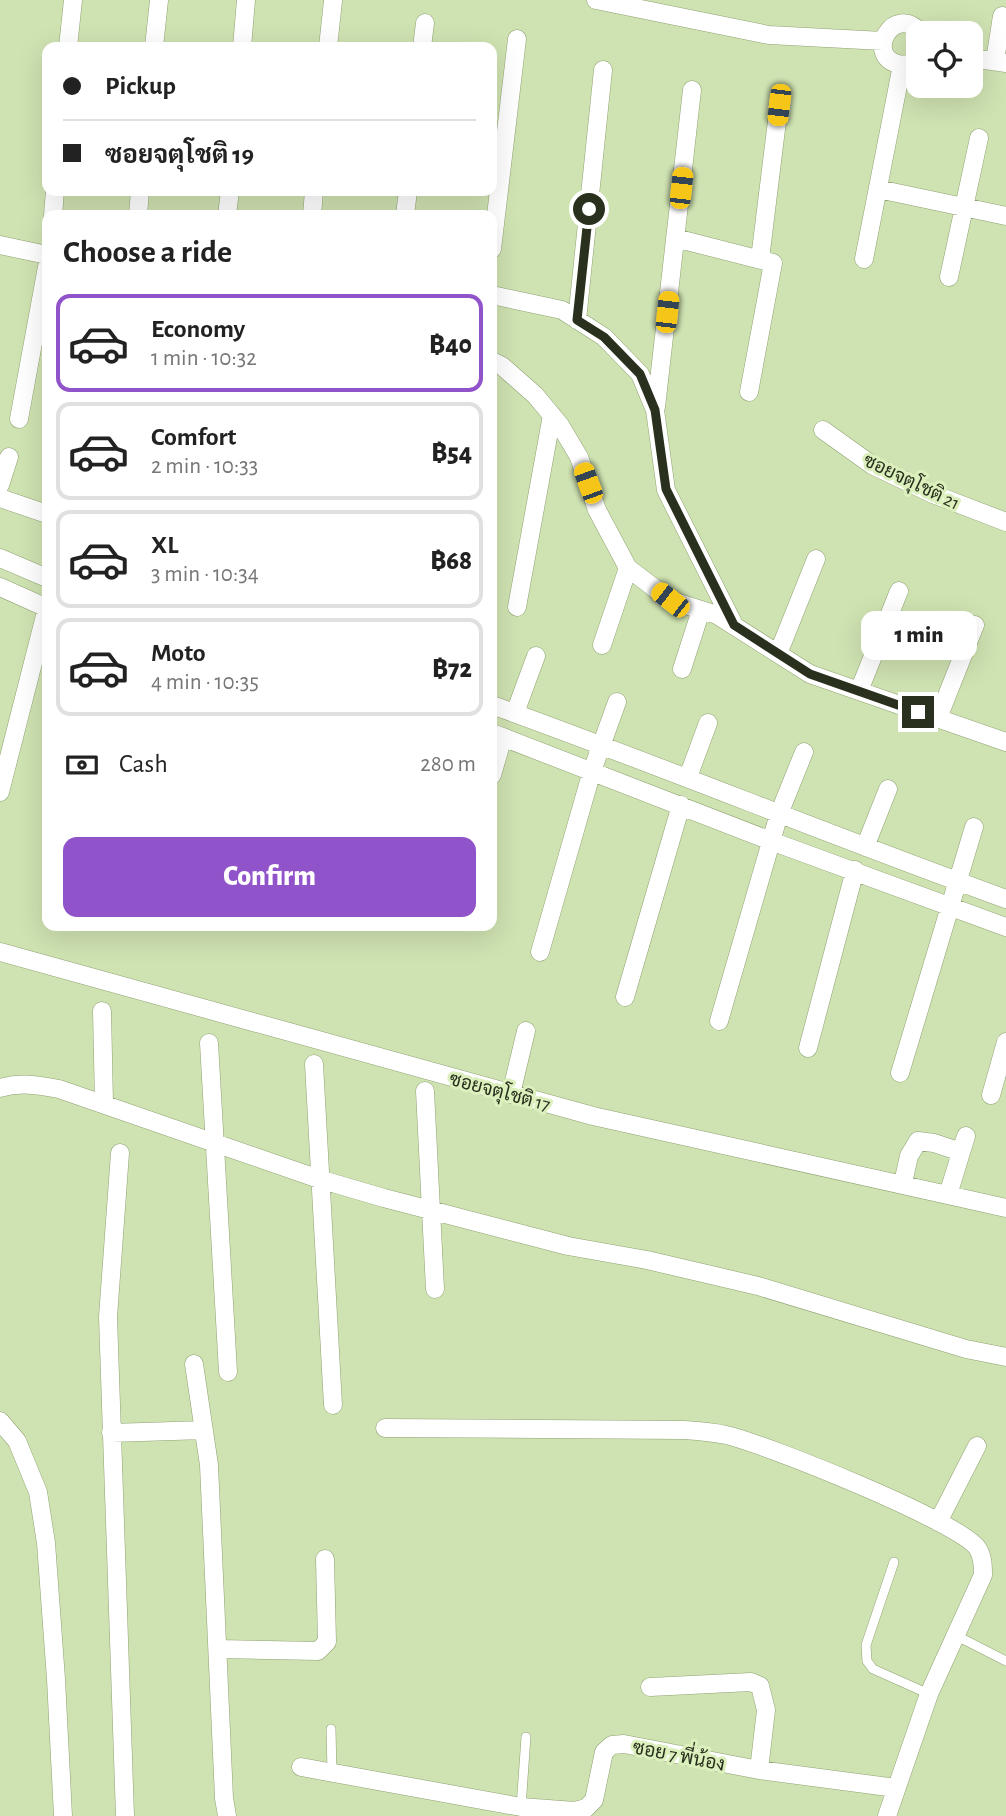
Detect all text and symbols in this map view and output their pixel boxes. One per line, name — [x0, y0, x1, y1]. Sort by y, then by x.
map controls — [906, 21, 983, 98]
button: locate — [906, 21, 983, 98]
text: Pickup — [105, 73, 176, 99]
car — [767, 83, 792, 127]
text: ซอยจตุโชติ 19 — [105, 142, 254, 168]
car — [669, 166, 694, 210]
route start — [573, 193, 605, 225]
text: Choose a ride — [63, 236, 232, 268]
car — [655, 290, 680, 334]
icon: car — [67, 312, 130, 375]
text: Economy — [151, 316, 245, 342]
text: ฿40 — [429, 332, 472, 358]
text: 1 min · 10:32 — [151, 347, 257, 370]
icon: car — [67, 420, 130, 483]
text: Comfort — [151, 424, 236, 450]
text: ฿54 — [431, 440, 472, 466]
street label: ซอยจตุโชติ 21 — [859, 447, 964, 516]
text: 2 min · 10:33 — [151, 455, 258, 478]
car — [571, 460, 606, 506]
icon: car — [67, 528, 130, 591]
text: XL — [151, 532, 178, 558]
text: ฿68 — [430, 548, 472, 574]
text: 3 min · 10:34 — [151, 563, 259, 586]
car — [647, 579, 694, 621]
callout: 1 min — [860, 610, 976, 660]
text: 1 min — [895, 624, 943, 647]
icon: car — [67, 636, 130, 699]
text: Moto — [151, 640, 206, 666]
text: ฿72 — [432, 656, 472, 682]
text: 4 min · 10:35 — [151, 671, 259, 694]
route end — [902, 696, 934, 728]
icon: cash — [63, 746, 101, 784]
text: Cash — [119, 751, 168, 777]
text: 280 m — [420, 753, 476, 776]
button: Confirm — [63, 837, 476, 917]
street label: ซอยจตุโชติ 17 — [447, 1066, 553, 1117]
street label: ซอย 7 พี่น้อง — [631, 1729, 728, 1775]

